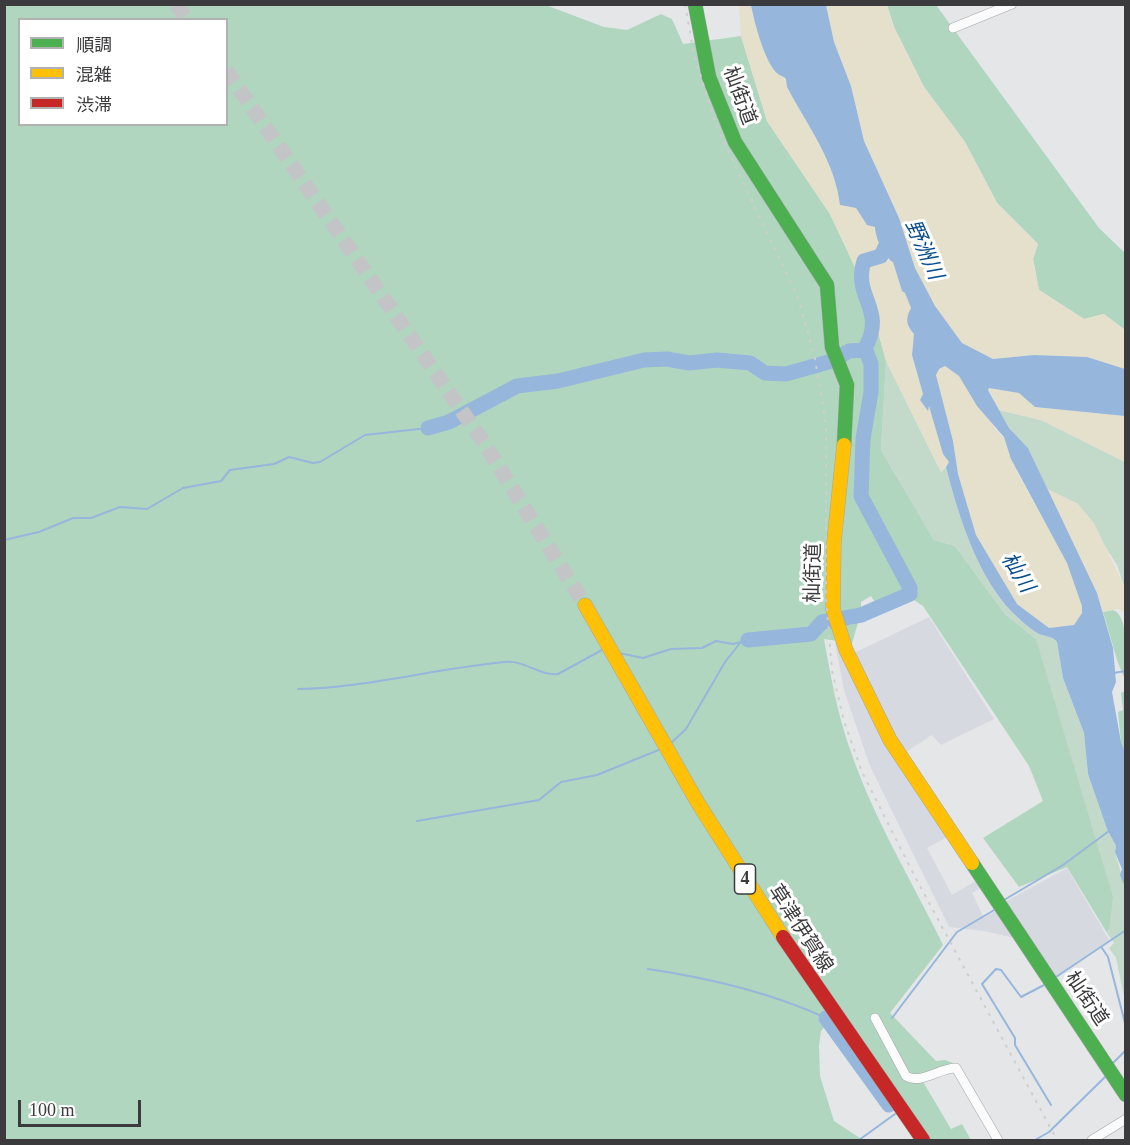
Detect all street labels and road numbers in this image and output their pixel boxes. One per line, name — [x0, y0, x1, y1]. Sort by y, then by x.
street label: 杣街道 — [717, 64, 761, 128]
street label: 杣街道 — [801, 543, 827, 603]
road number: 4 — [734, 864, 756, 894]
street label: 草津伊賀線 — [763, 881, 837, 977]
street label: 杣街道 — [1059, 967, 1113, 1031]

